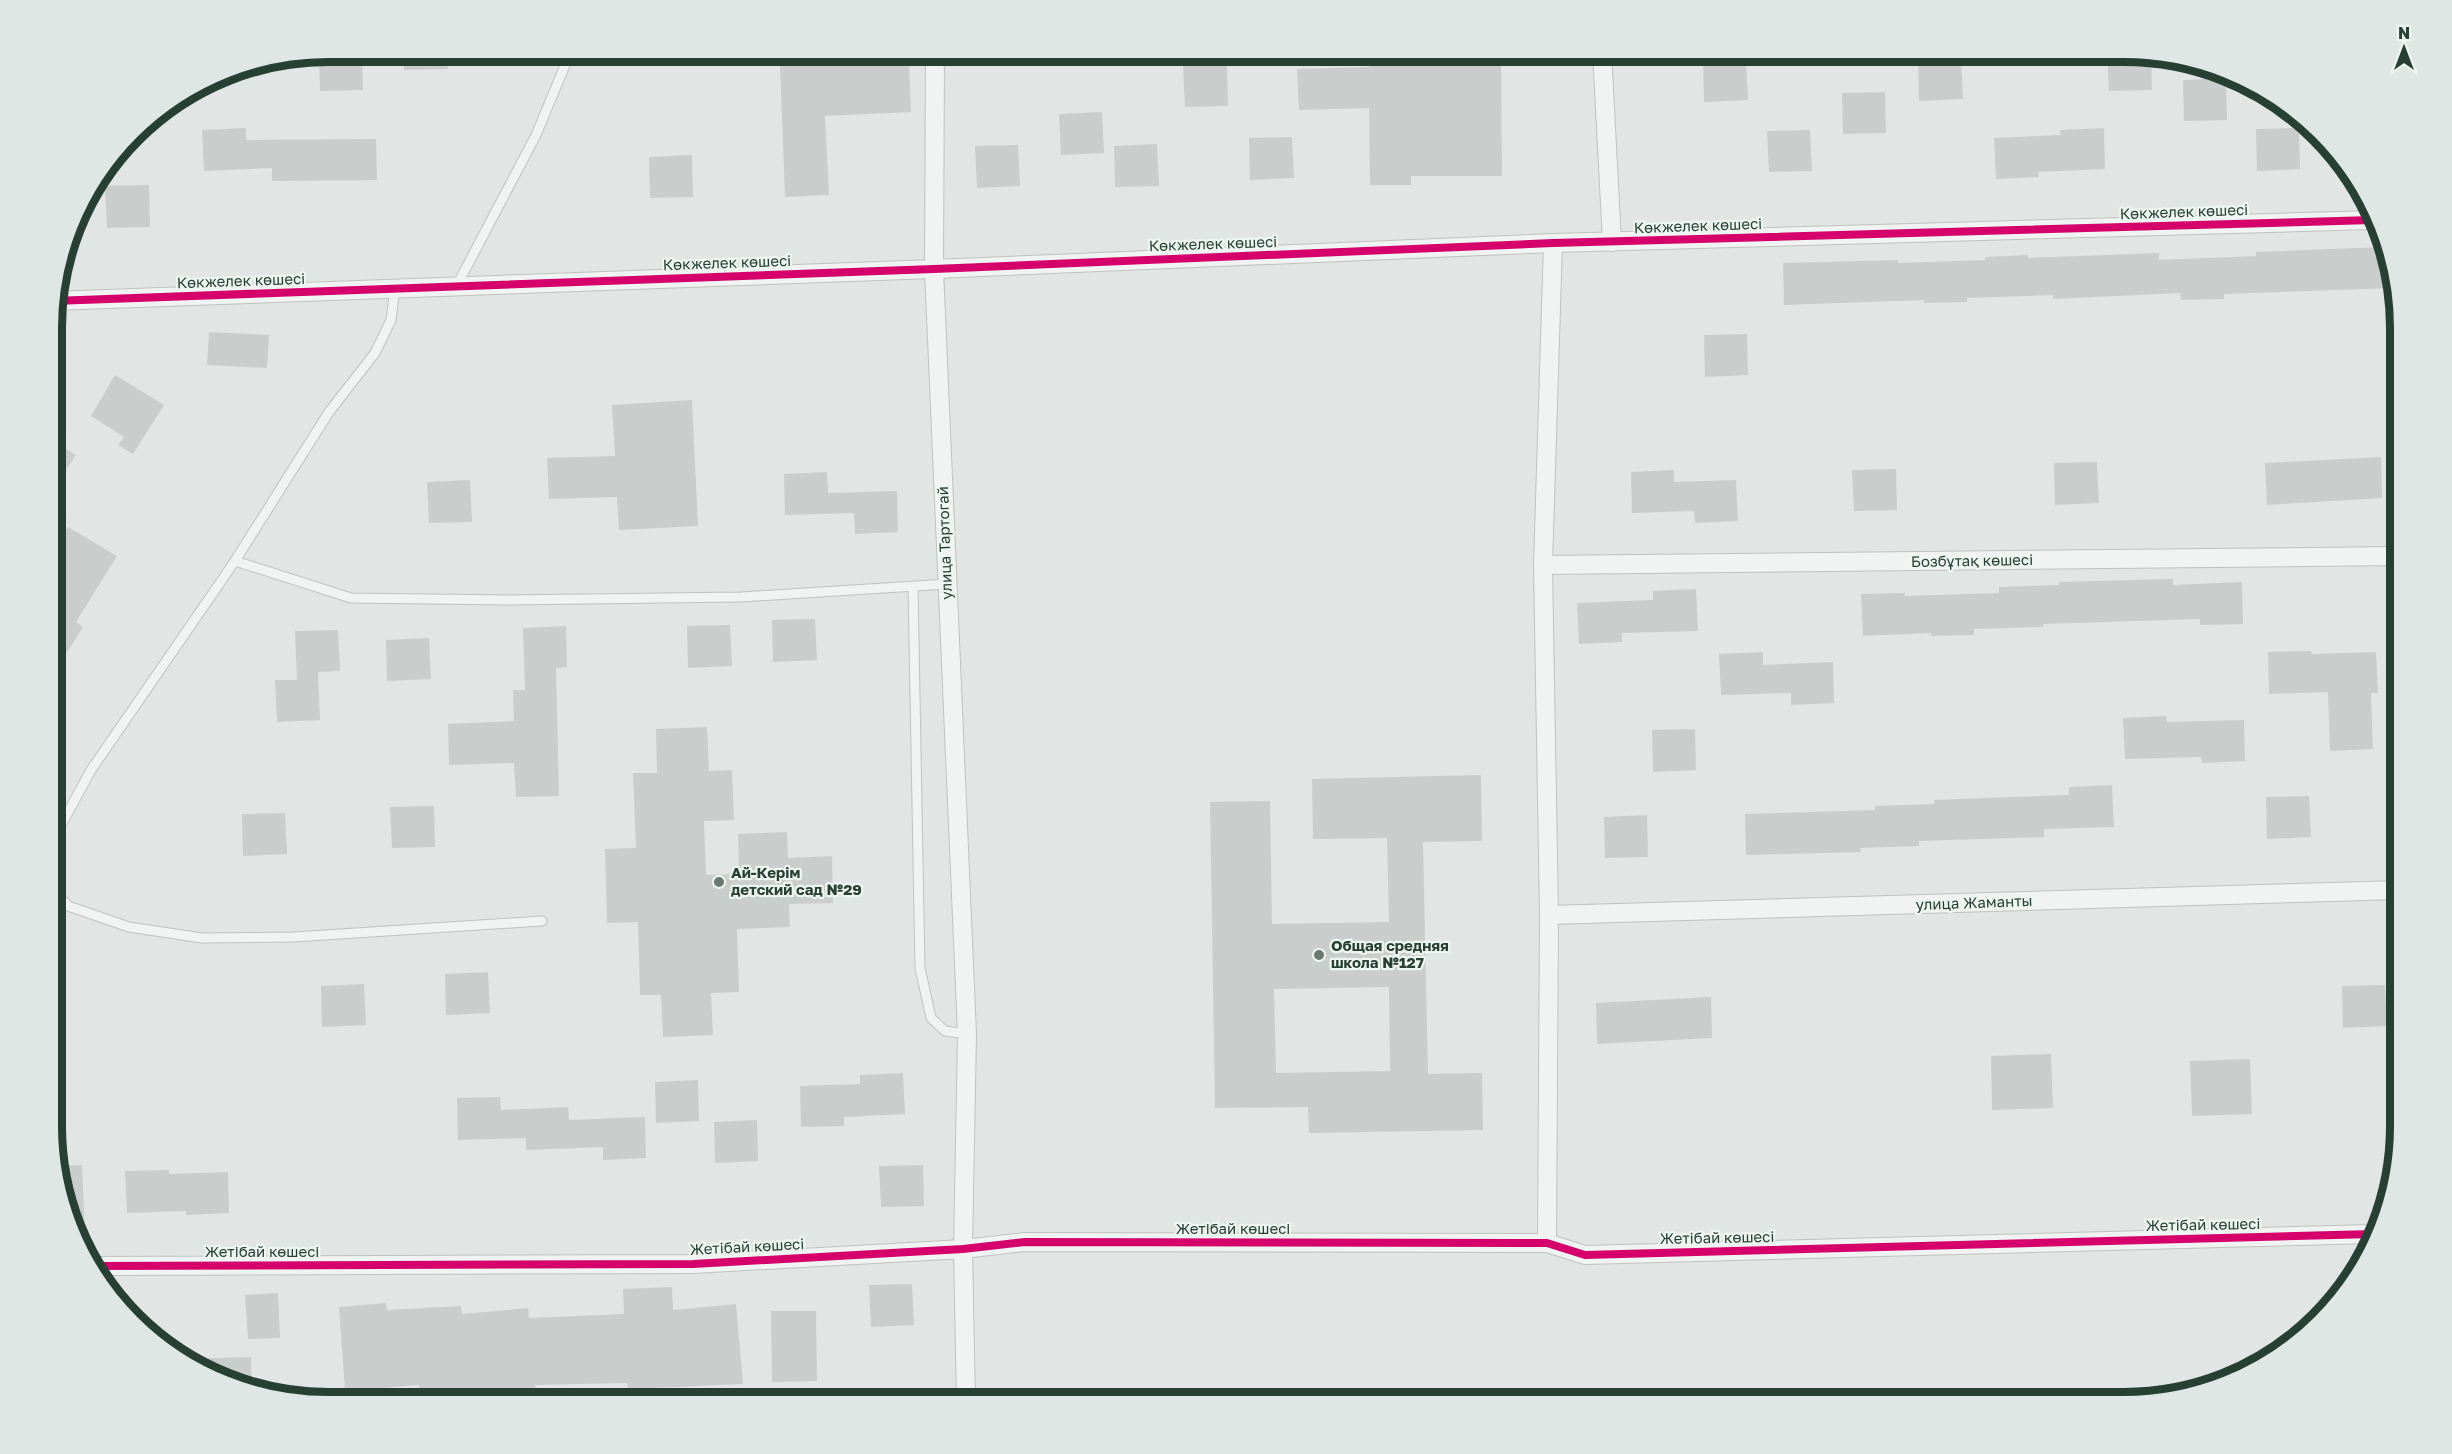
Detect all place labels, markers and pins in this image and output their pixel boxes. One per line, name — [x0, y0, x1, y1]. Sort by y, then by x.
place label: Ай-Керім детский сад №29 — [731, 863, 862, 898]
marker: Ай-Керім детский сад №29 — [712, 875, 726, 889]
place label: Общая средняя школа №127 — [1331, 936, 1449, 971]
marker: Общая средняя школа №127 — [1312, 948, 1326, 962]

